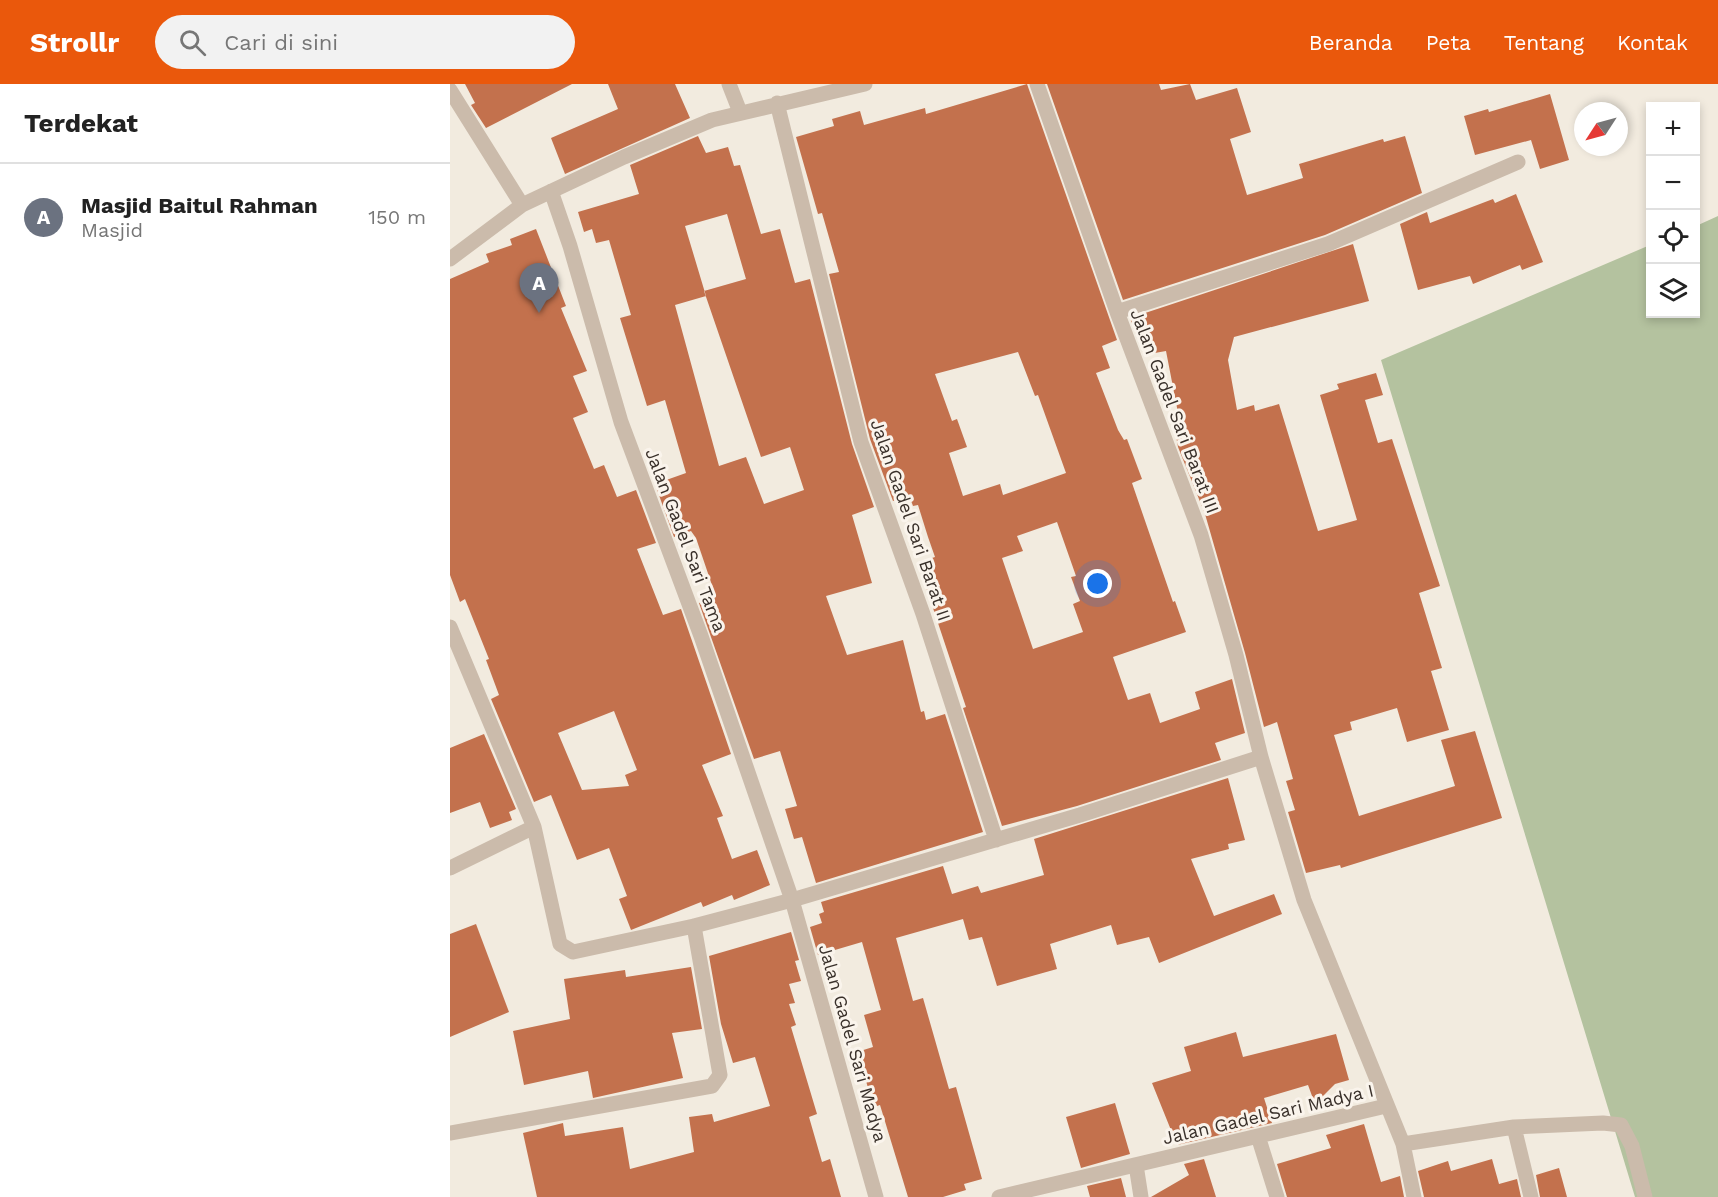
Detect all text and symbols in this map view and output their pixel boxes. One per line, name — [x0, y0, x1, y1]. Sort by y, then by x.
search box — [155, 15, 575, 69]
text: Strollr — [30, 26, 119, 59]
icon: search — [176, 26, 209, 59]
text: Cari di sini — [224, 30, 338, 55]
text: Beranda — [1309, 30, 1393, 55]
text: Peta — [1426, 30, 1471, 55]
text: Tentang — [1504, 30, 1584, 55]
text: Kontak — [1617, 30, 1688, 55]
north arrow — [1574, 102, 1628, 156]
map controls — [1646, 102, 1700, 318]
button: + — [1646, 102, 1700, 156]
text: Terdekat — [24, 108, 138, 138]
button: − — [1646, 156, 1700, 210]
text: Masjid Baitul Rahman — [81, 193, 318, 218]
text: A — [37, 205, 50, 229]
text: 150 m — [368, 205, 426, 229]
button: locate — [1646, 210, 1700, 264]
text: Masjid — [81, 218, 143, 242]
pin: A — [520, 264, 559, 313]
button: layers — [1646, 264, 1700, 318]
street label: Jalan Gadel Sari Barat III — [1126, 306, 1224, 516]
street label: Jalan Gadel Sari Barat II — [867, 416, 955, 624]
street label: Jalan Gadel Sari Tama — [641, 445, 731, 635]
your location — [1083, 569, 1112, 598]
street label: Jalan Gadel Sari Madya — [815, 942, 891, 1144]
street label: Jalan Gadel Sari Madya I — [1161, 1079, 1375, 1149]

